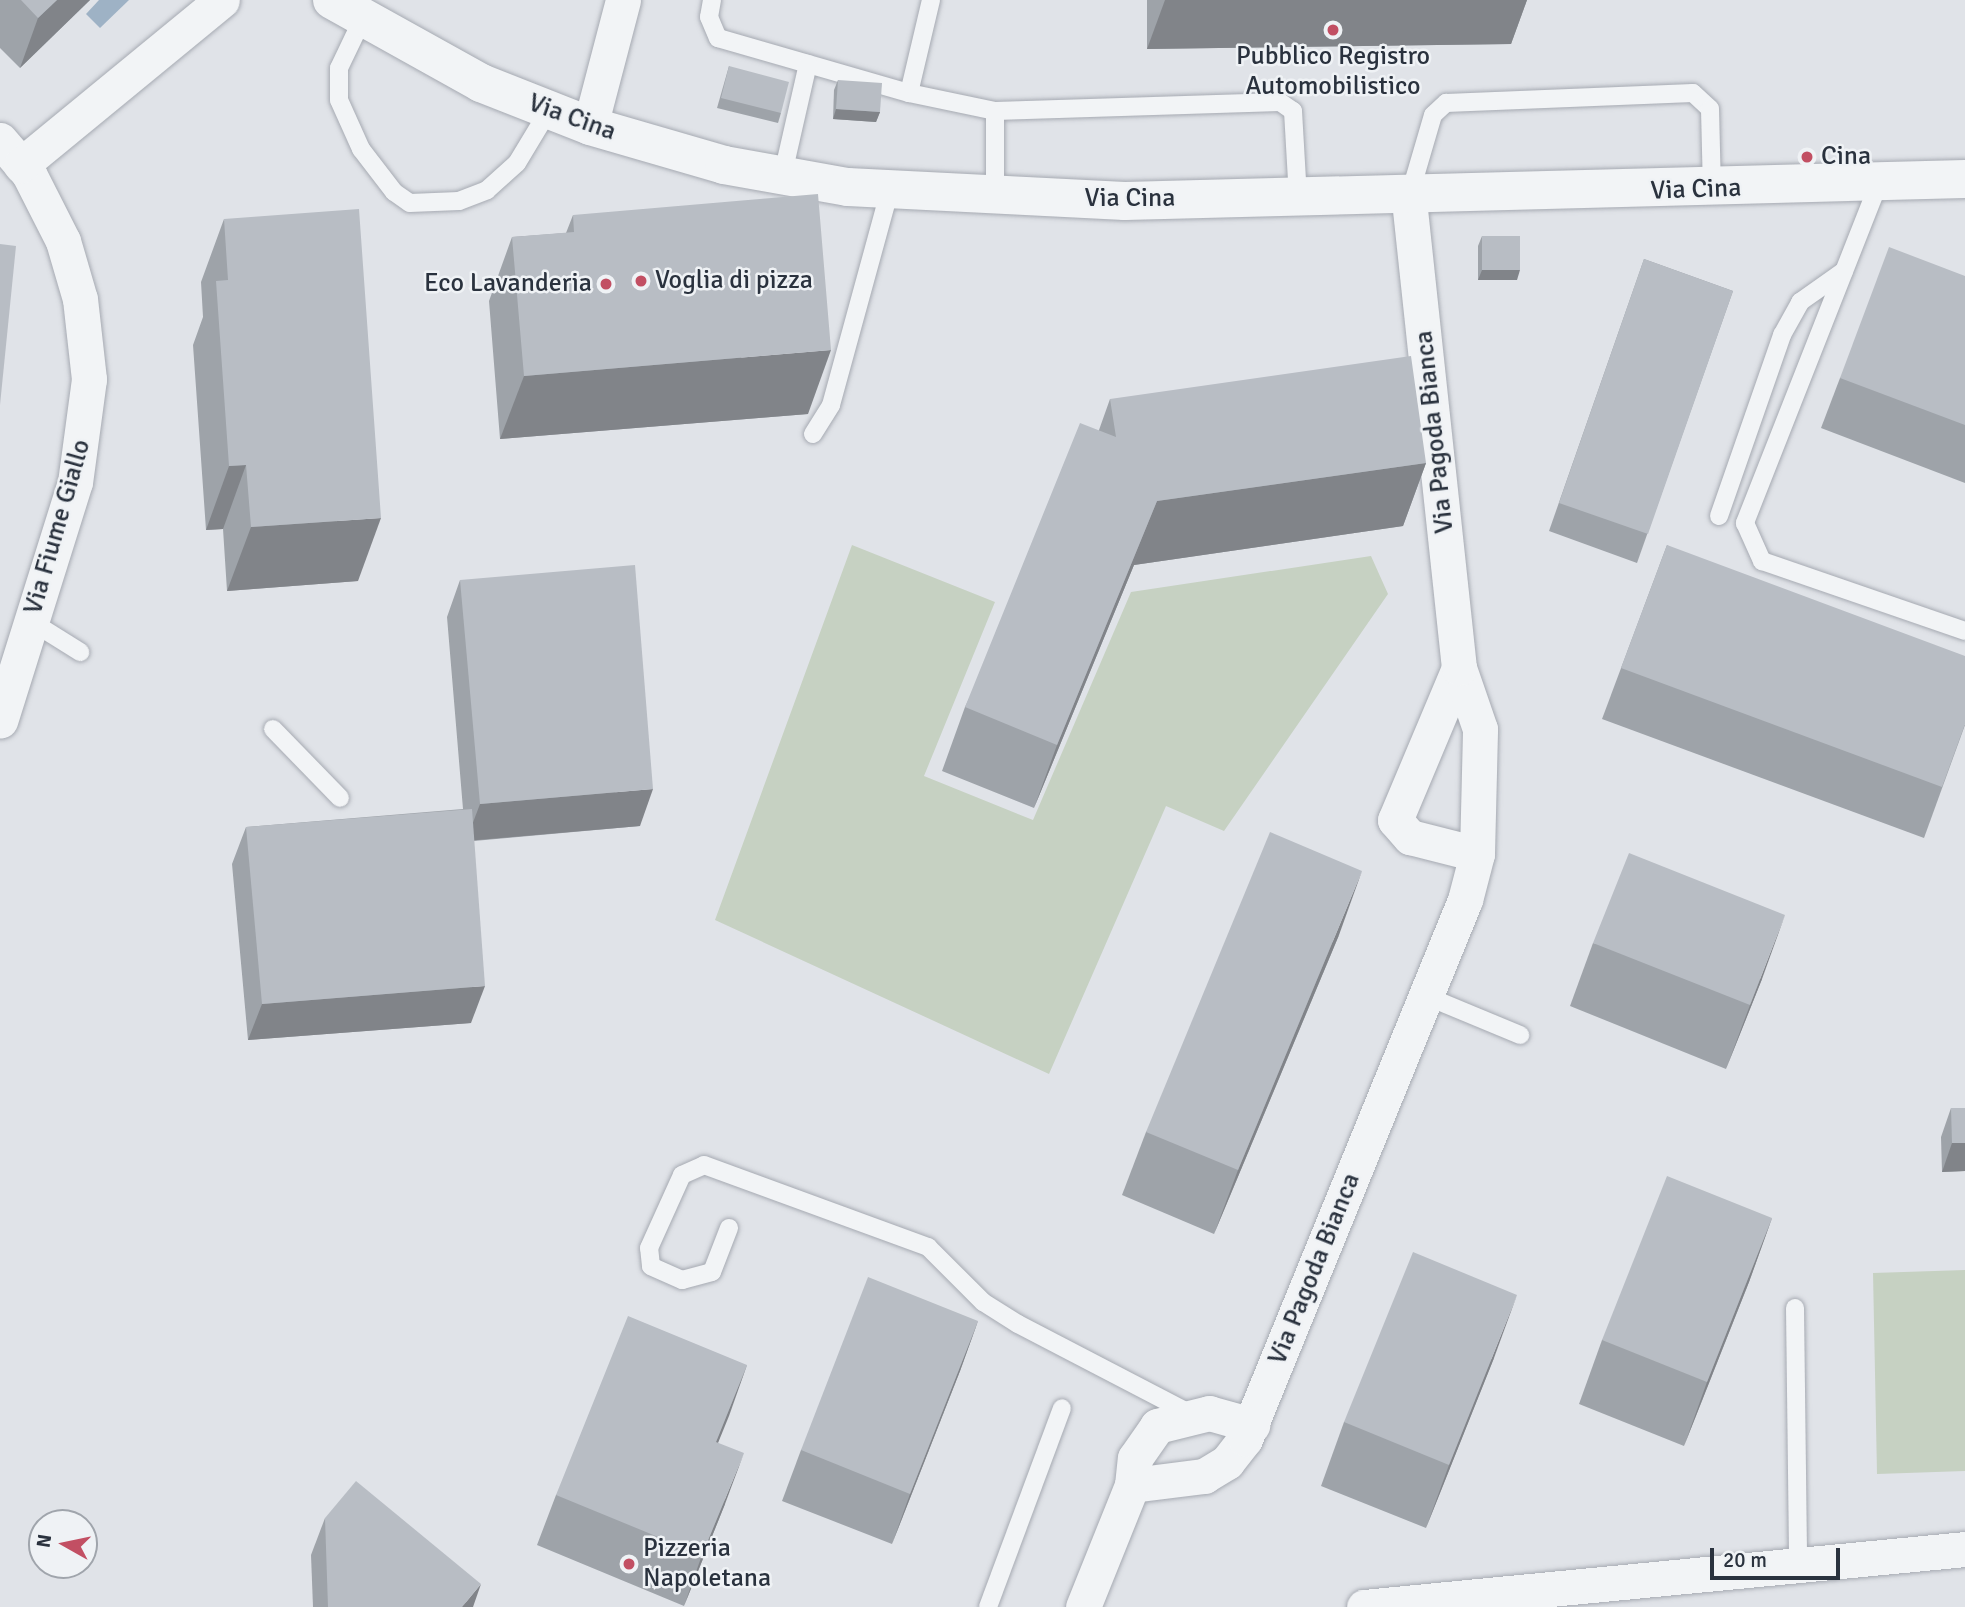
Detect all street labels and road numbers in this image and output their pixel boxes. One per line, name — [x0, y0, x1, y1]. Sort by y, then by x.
street label: Via Cina — [524, 88, 620, 148]
street label: Via Cina — [1650, 173, 1742, 207]
street label: Via Cina — [1085, 183, 1175, 215]
street label: Via Pagoda Bianca — [1409, 329, 1461, 535]
street label: Via Fiume Giallo — [18, 436, 98, 618]
street label: Via Pagoda Bianca — [1262, 1169, 1368, 1369]

